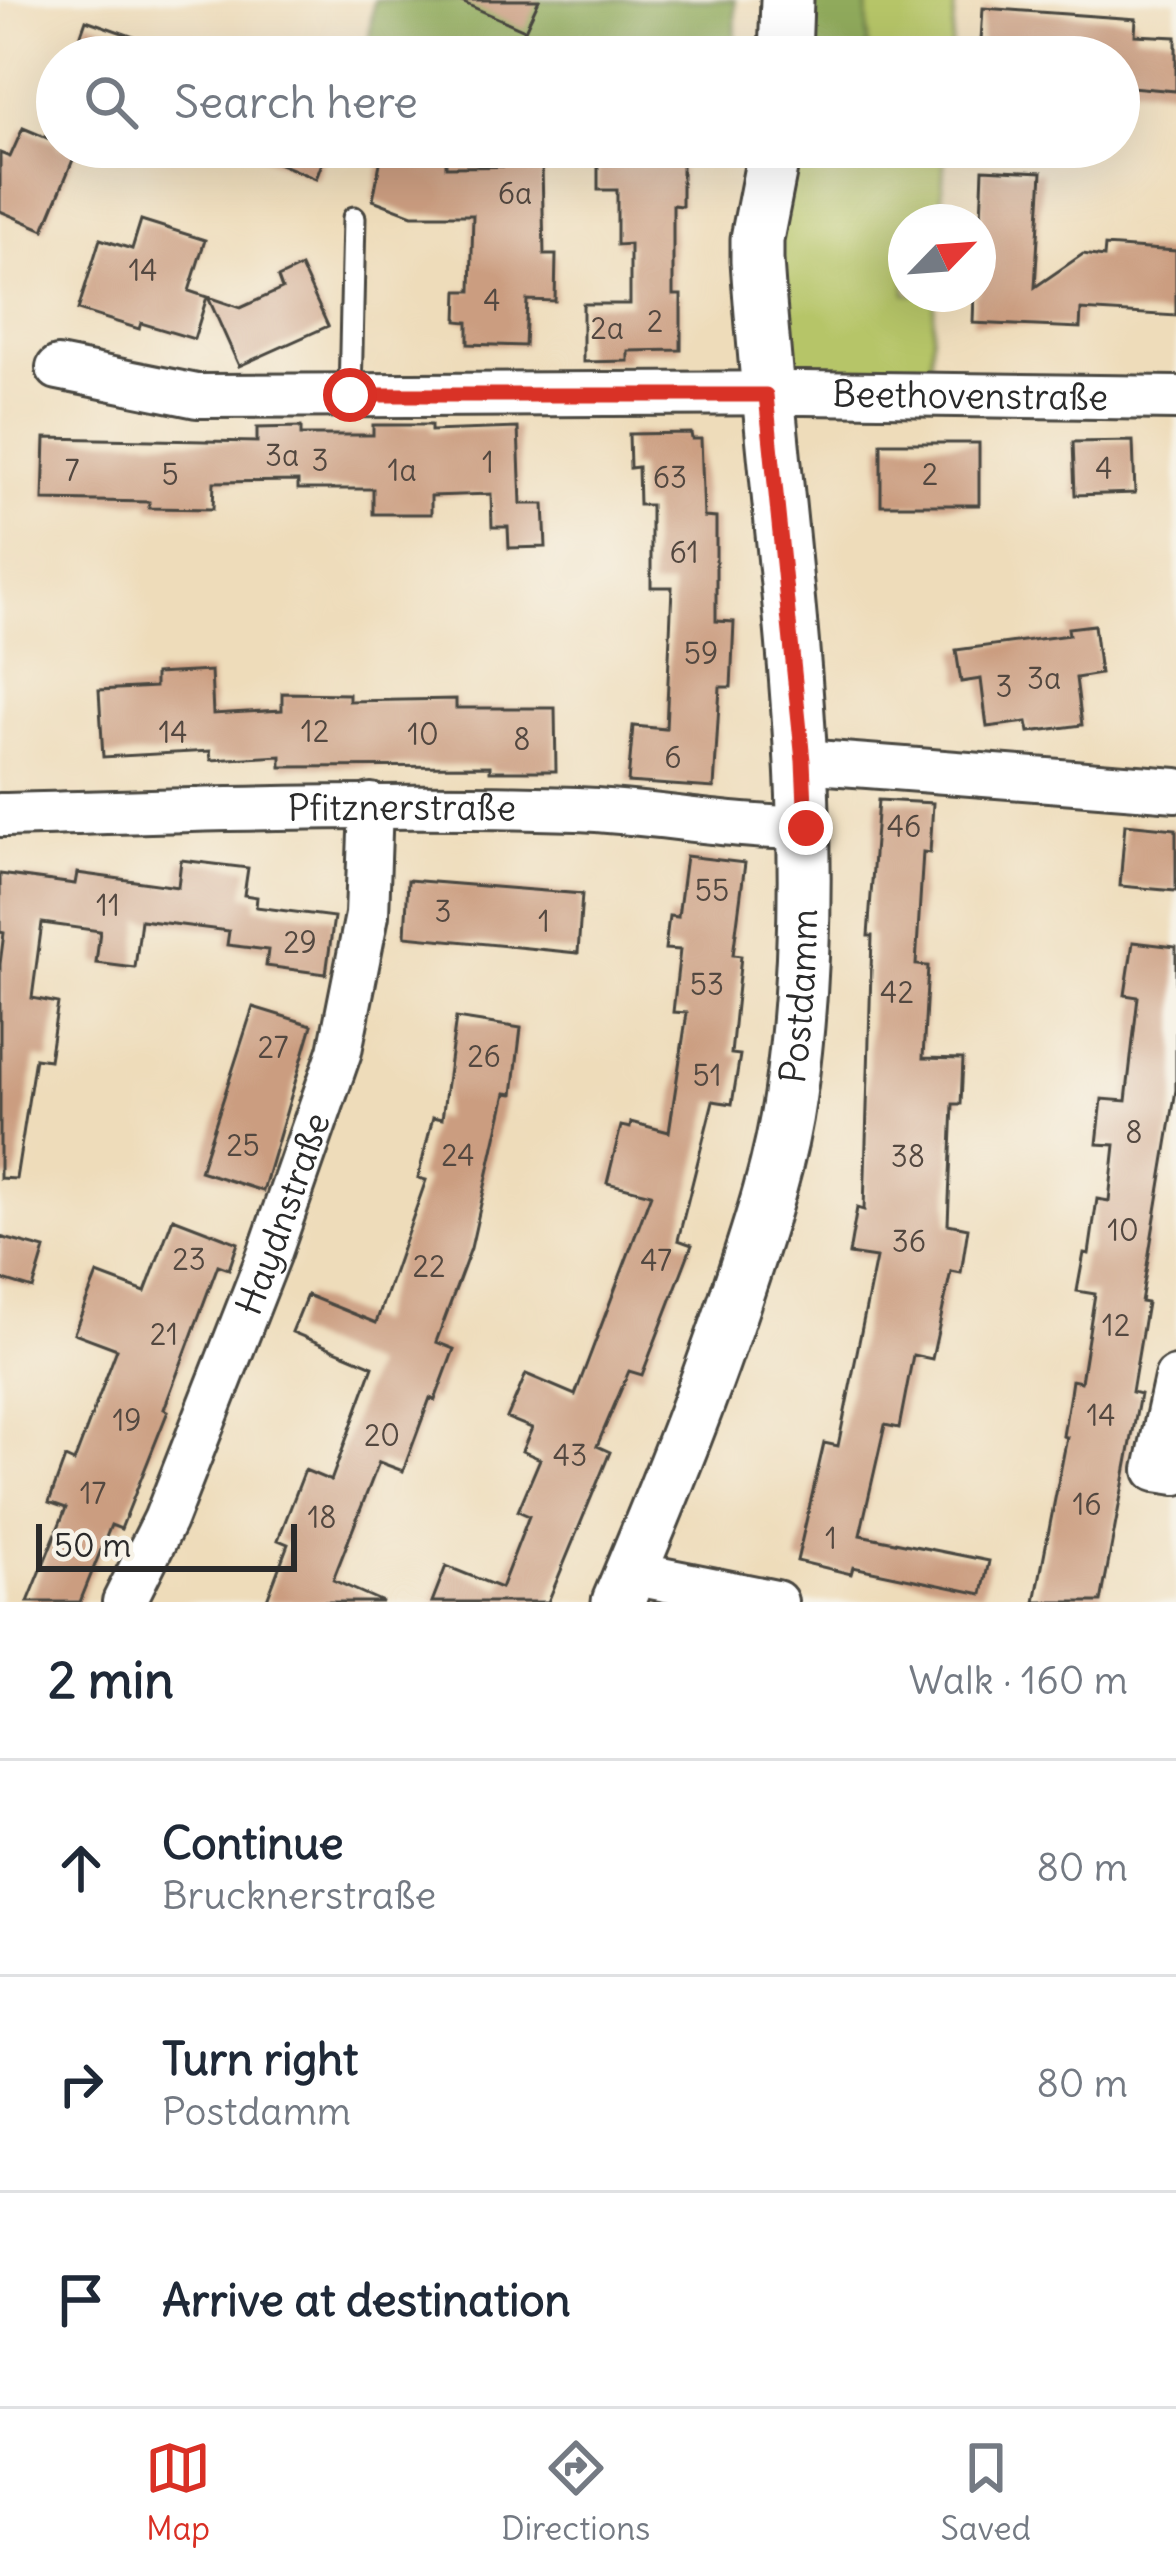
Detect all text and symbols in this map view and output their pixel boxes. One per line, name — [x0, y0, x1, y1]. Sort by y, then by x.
search box — [36, 36, 1140, 168]
icon: search — [78, 69, 144, 135]
text: Search here — [174, 74, 418, 130]
house number: 6a — [498, 174, 532, 212]
north arrow — [888, 204, 996, 312]
house number: 14 — [128, 251, 158, 289]
house number: 4 — [483, 281, 501, 319]
house number: 2 — [647, 302, 663, 340]
house number: 2a — [590, 309, 624, 347]
route start — [323, 368, 377, 422]
street label: Beethovenstraße — [832, 371, 1108, 420]
house number: 3a — [265, 436, 299, 474]
house number: 3 — [311, 441, 329, 479]
house number: 1 — [482, 443, 494, 481]
house number: 4 — [1095, 449, 1113, 487]
house number: 7 — [65, 451, 79, 489]
house number: 1a — [387, 451, 417, 489]
house number: 5 — [161, 455, 179, 493]
house number: 2 — [922, 455, 938, 493]
house number: 63 — [653, 458, 687, 496]
house number: 61 — [669, 533, 699, 571]
house number: 59 — [684, 634, 718, 672]
house number: 3a — [1027, 659, 1061, 697]
house number: 3 — [995, 667, 1013, 705]
house number: 12 — [301, 712, 329, 750]
house number: 14 — [158, 713, 188, 751]
house number: 10 — [407, 715, 439, 753]
house number: 8 — [513, 720, 531, 758]
house number: 6 — [664, 738, 682, 776]
street label: Pfitznerstraße — [287, 784, 516, 830]
route end — [779, 801, 833, 855]
house number: 46 — [887, 807, 921, 845]
house number: 55 — [695, 871, 729, 909]
house number: 11 — [96, 886, 120, 924]
house number: 3 — [434, 892, 452, 930]
house number: 1 — [538, 902, 550, 940]
street label: Postdamm — [769, 908, 827, 1086]
house number: 29 — [283, 923, 317, 961]
house number: 53 — [690, 965, 724, 1003]
house number: 42 — [880, 973, 914, 1011]
house number: 27 — [257, 1028, 289, 1066]
house number: 26 — [467, 1037, 501, 1075]
house number: 51 — [692, 1056, 722, 1094]
street label: Haydnstraße — [225, 1107, 339, 1321]
house number: 8 — [1125, 1113, 1143, 1151]
house number: 25 — [226, 1126, 260, 1164]
house number: 24 — [441, 1136, 475, 1174]
house number: 38 — [891, 1137, 925, 1175]
house number: 10 — [1107, 1211, 1139, 1249]
house number: 36 — [892, 1222, 926, 1260]
house number: 23 — [172, 1240, 206, 1278]
house number: 47 — [640, 1241, 672, 1279]
house number: 22 — [413, 1247, 445, 1285]
house number: 12 — [1102, 1306, 1130, 1344]
house number: 21 — [150, 1315, 178, 1353]
house number: 14 — [1086, 1396, 1116, 1434]
house number: 19 — [112, 1401, 142, 1439]
house number: 20 — [364, 1416, 400, 1454]
house number: 43 — [553, 1436, 587, 1474]
house number: 17 — [80, 1474, 106, 1512]
house number: 16 — [1072, 1485, 1102, 1523]
house number: 18 — [307, 1498, 337, 1536]
scale bar — [36, 1518, 297, 1571]
house number: 1 — [825, 1519, 837, 1557]
text: 50 m — [54, 1524, 131, 1566]
text: 2 min — [48, 1648, 174, 1712]
text: Walk · 160 m — [909, 1656, 1128, 1705]
text: Continue — [162, 1815, 344, 1871]
icon: ahead — [48, 1835, 114, 1901]
text: 80 m — [1036, 1843, 1128, 1892]
text: Brucknerstraße — [162, 1871, 436, 1920]
text: Turn right — [162, 2031, 358, 2087]
icon: right — [48, 2051, 114, 2117]
text: 80 m — [1036, 2059, 1128, 2108]
text: Postdamm — [162, 2087, 351, 2136]
icon: arrive — [48, 2267, 114, 2333]
text: Arrive at destination — [162, 2272, 571, 2328]
tab: Map — [145, 2435, 211, 2549]
tab: Directions — [501, 2435, 650, 2549]
tab: Saved — [941, 2435, 1031, 2549]

